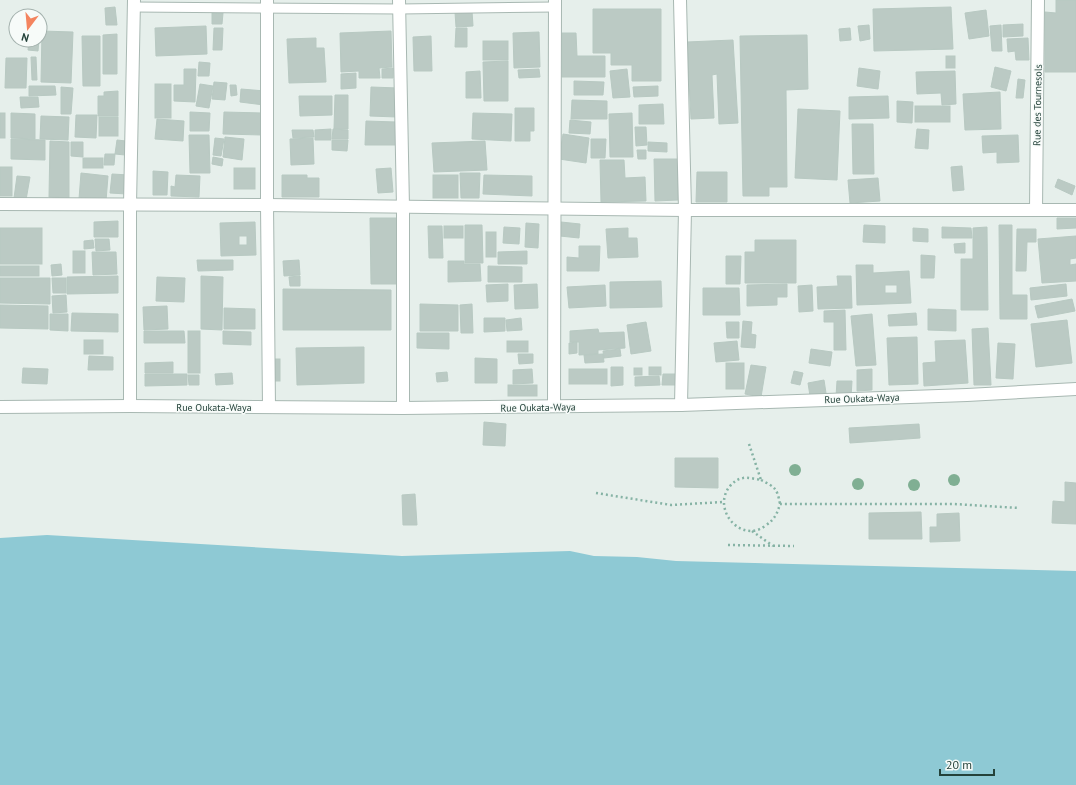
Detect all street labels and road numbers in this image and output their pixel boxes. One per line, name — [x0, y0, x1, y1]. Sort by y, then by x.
street label: Rue des Tournesols — [1030, 64, 1045, 146]
street label: Rue Oukata-Waya — [824, 391, 900, 406]
street label: Rue Oukata-Waya — [500, 400, 576, 415]
street label: Rue Oukata-Waya — [176, 401, 252, 414]

